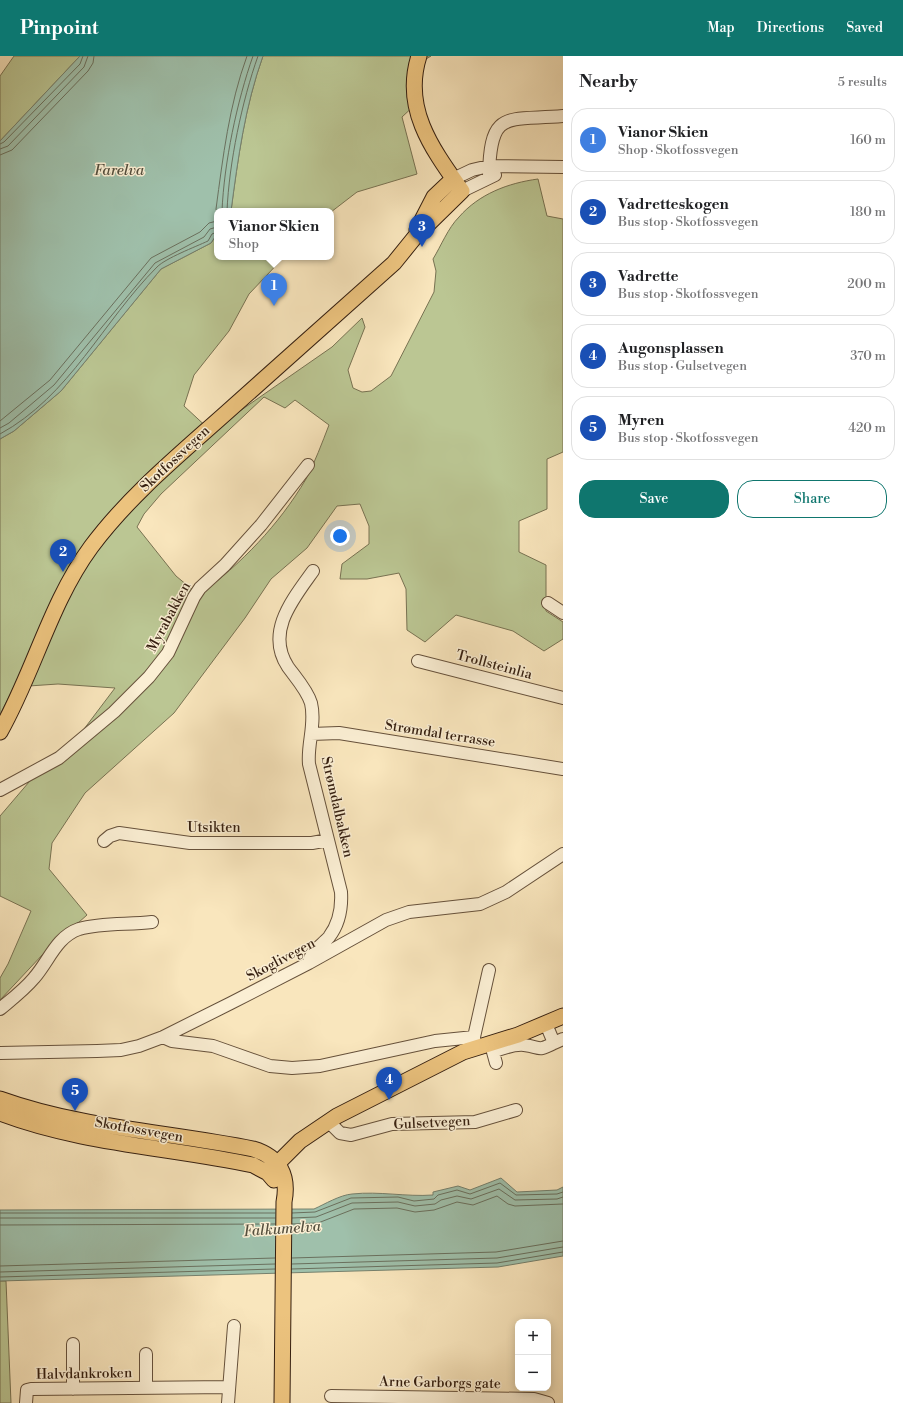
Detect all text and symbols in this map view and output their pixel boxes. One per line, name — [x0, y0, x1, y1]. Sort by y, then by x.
text: Pinpoint — [20, 16, 99, 40]
text: Map — [707, 19, 735, 37]
text: Directions — [757, 19, 824, 37]
text: Saved — [846, 19, 883, 37]
text: Nearby — [579, 71, 638, 93]
text: 5 results — [838, 74, 887, 90]
text: Vianor Skien — [618, 123, 708, 142]
text: 1 — [590, 132, 596, 148]
text: 160 m — [850, 132, 886, 148]
text: Shop · Skotfossvegen — [618, 142, 739, 158]
water label: Farelva — [94, 161, 145, 180]
text: Vadretteskogen — [618, 195, 729, 214]
text: 2 — [589, 204, 597, 220]
text: 180 m — [850, 204, 886, 220]
popup — [214, 208, 334, 260]
pin: 3 — [409, 214, 435, 247]
text: Bus stop · Skotfossvegen — [618, 214, 759, 230]
text: Vianor Skien — [229, 217, 319, 236]
text: Shop — [229, 236, 259, 252]
text: Vadrette — [618, 267, 679, 286]
pin: 1 — [261, 273, 287, 306]
text: 3 — [589, 276, 597, 292]
text: 200 m — [847, 276, 886, 292]
text: Bus stop · Skotfossvegen — [618, 286, 759, 302]
text: Augonsplassen — [618, 339, 724, 358]
text: 4 — [589, 348, 597, 364]
text: 370 m — [850, 348, 886, 364]
text: Bus stop · Gulsetvegen — [618, 358, 747, 374]
text: Myren — [618, 411, 664, 430]
text: 5 — [589, 420, 597, 436]
text: 420 m — [848, 420, 886, 436]
street label: Skotfossvegen — [136, 421, 214, 496]
text: Bus stop · Skotfossvegen — [618, 430, 759, 446]
button: Save — [579, 480, 729, 518]
button: Share — [737, 480, 887, 518]
your location — [330, 526, 350, 546]
pin: 2 — [50, 539, 76, 572]
street label: Myrabakken — [143, 578, 195, 655]
street label: Trollsteinlia — [454, 646, 535, 684]
street label: Strømdal terrasse — [383, 716, 497, 752]
street label: Strømdalbakken — [317, 755, 358, 860]
street label: Utsikten — [187, 819, 241, 837]
street label: Skoglivegen — [243, 934, 319, 986]
pin: 4 — [376, 1067, 402, 1100]
pin: 5 — [62, 1078, 88, 1111]
street label: Gulsetvegen — [393, 1112, 472, 1134]
street label: Skotfossvegen — [93, 1113, 185, 1147]
water label: Falkumelva — [243, 1217, 322, 1241]
map controls — [515, 1319, 551, 1391]
button: + — [515, 1319, 551, 1355]
button: − — [515, 1355, 551, 1391]
street label: Halvdankroken — [36, 1364, 133, 1384]
street label: Arne Garborgs gate — [378, 1373, 501, 1393]

